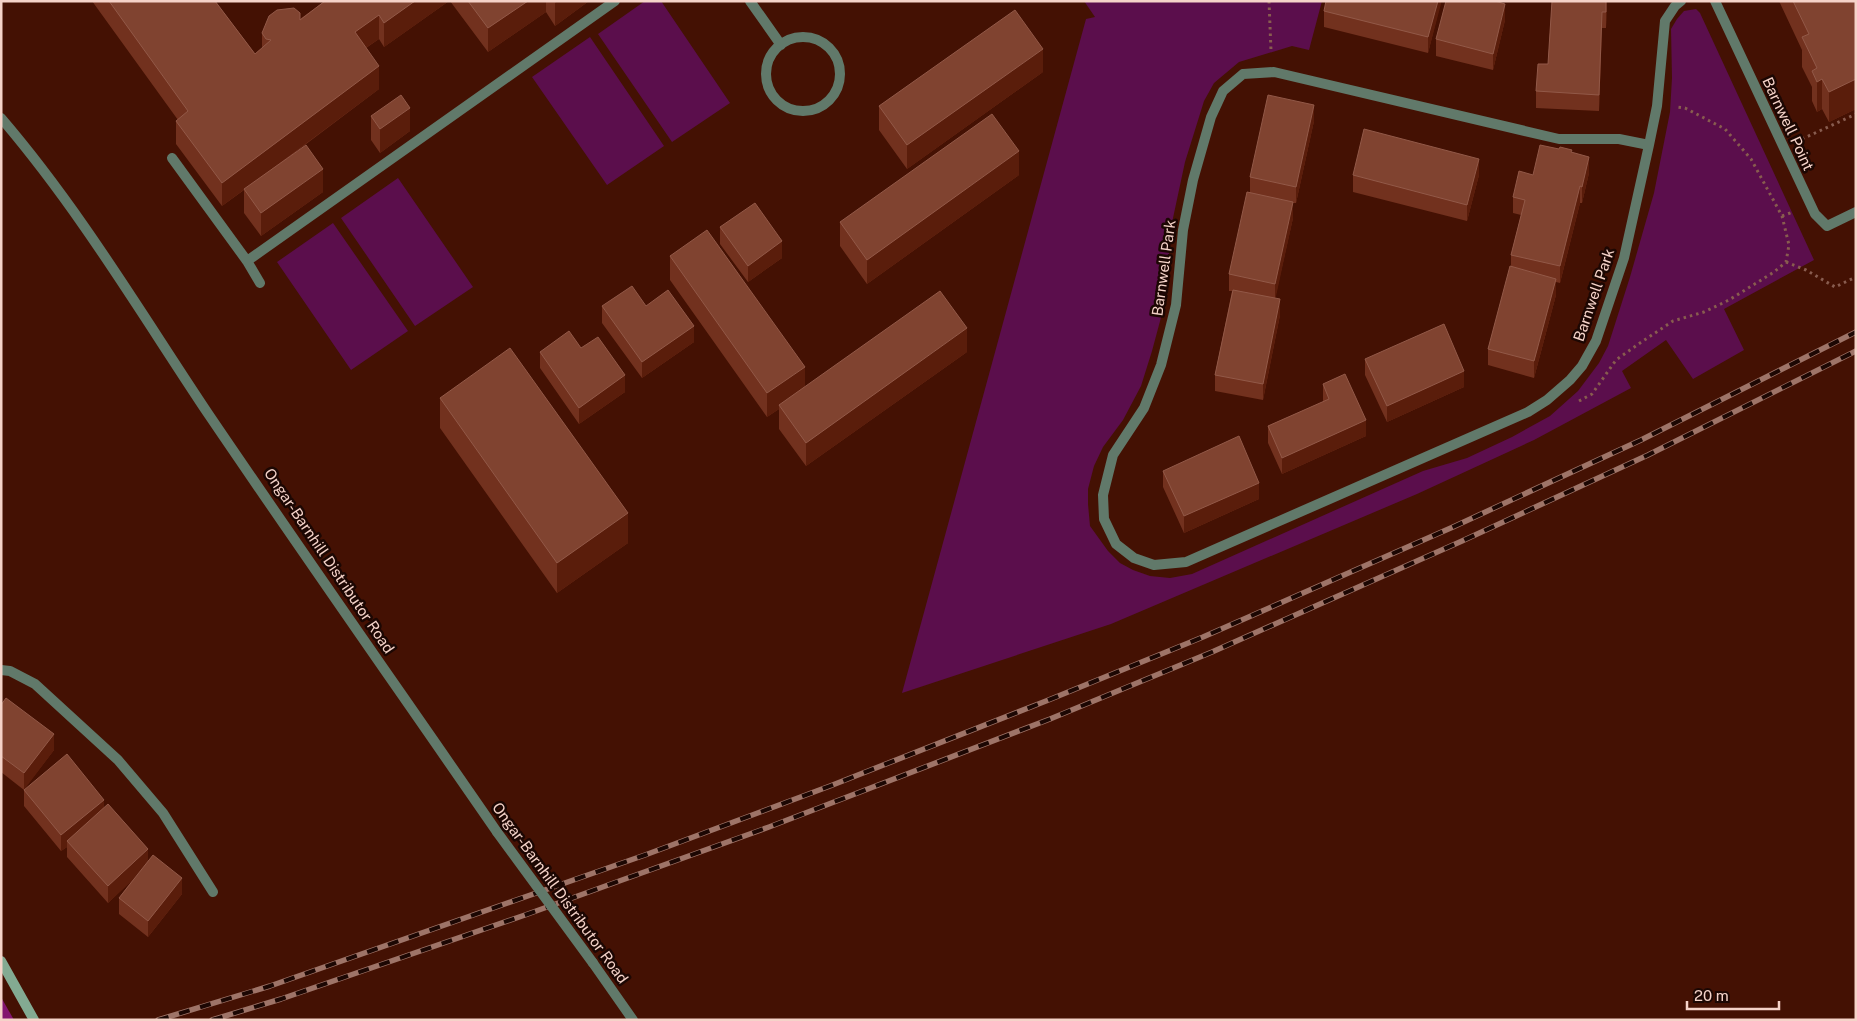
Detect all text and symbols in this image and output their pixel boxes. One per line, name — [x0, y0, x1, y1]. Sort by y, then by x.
street label: Barnwell Point — [1759, 74, 1818, 173]
street label: Barnwell Park — [1148, 219, 1179, 317]
street label: Barnwell Park — [1570, 246, 1617, 344]
street label: Ongar-Barnhill Distributor Road — [261, 465, 398, 656]
street label: Ongar-Barnhill Distributor Road — [489, 799, 632, 986]
scale bar — [1687, 978, 1780, 1010]
text: 20 m — [1694, 987, 1729, 1004]

